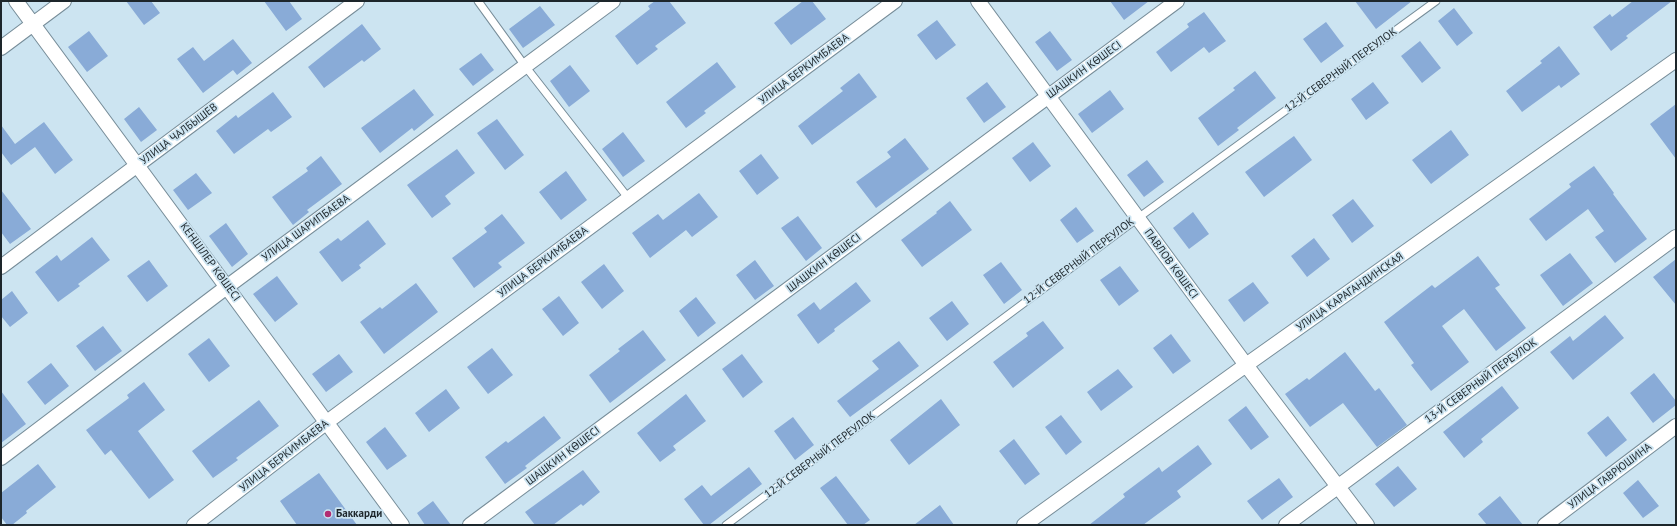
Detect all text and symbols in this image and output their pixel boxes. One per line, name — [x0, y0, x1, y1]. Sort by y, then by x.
street label: 12-Й СЕВЕРНЫЙ ПЕРЕУЛОК — [1282, 25, 1400, 115]
street label: УЛИЦА БЕРКИМБАЕВА — [756, 31, 852, 107]
street label: ШАШКИН КӨШЕСІ — [1044, 38, 1124, 102]
street label: УЛИЦА ЧАЛБЫШЕВ — [138, 101, 220, 167]
street label: УЛИЦА ШАРИПБАЕВА — [260, 192, 352, 264]
street label: 12-Й СЕВЕРНЫЙ ПЕРЕУЛОК — [1021, 215, 1137, 307]
street label: КЕНШІЛЕР КӨШЕСІ — [177, 220, 243, 304]
street label: УЛИЦА БЕРКИМБАЕВА — [495, 224, 591, 300]
street label: ПАВЛОВ КӨШЕСІ — [1141, 227, 1201, 301]
street label: ШАШКИН КӨШЕСІ — [784, 231, 864, 295]
street label: УЛИЦА КАРАГАНДИНСКАЯ — [1294, 250, 1406, 334]
street label: 13-Й СЕВЕРНЫЙ ПЕРЕУЛОК — [1422, 336, 1540, 426]
street label: 12-Й СЕВЕРНЫЙ ПЕРЕУЛОК — [762, 409, 878, 501]
street label: УЛИЦА БЕРКИМБАЕВА — [237, 417, 331, 495]
street label: ШАШКИН КӨШЕСІ — [523, 424, 603, 488]
street label: УЛИЦА ГАВРЮШИНА — [1566, 440, 1654, 512]
place label: Баккарди — [336, 507, 382, 521]
marker: Баккарди — [323, 509, 333, 519]

